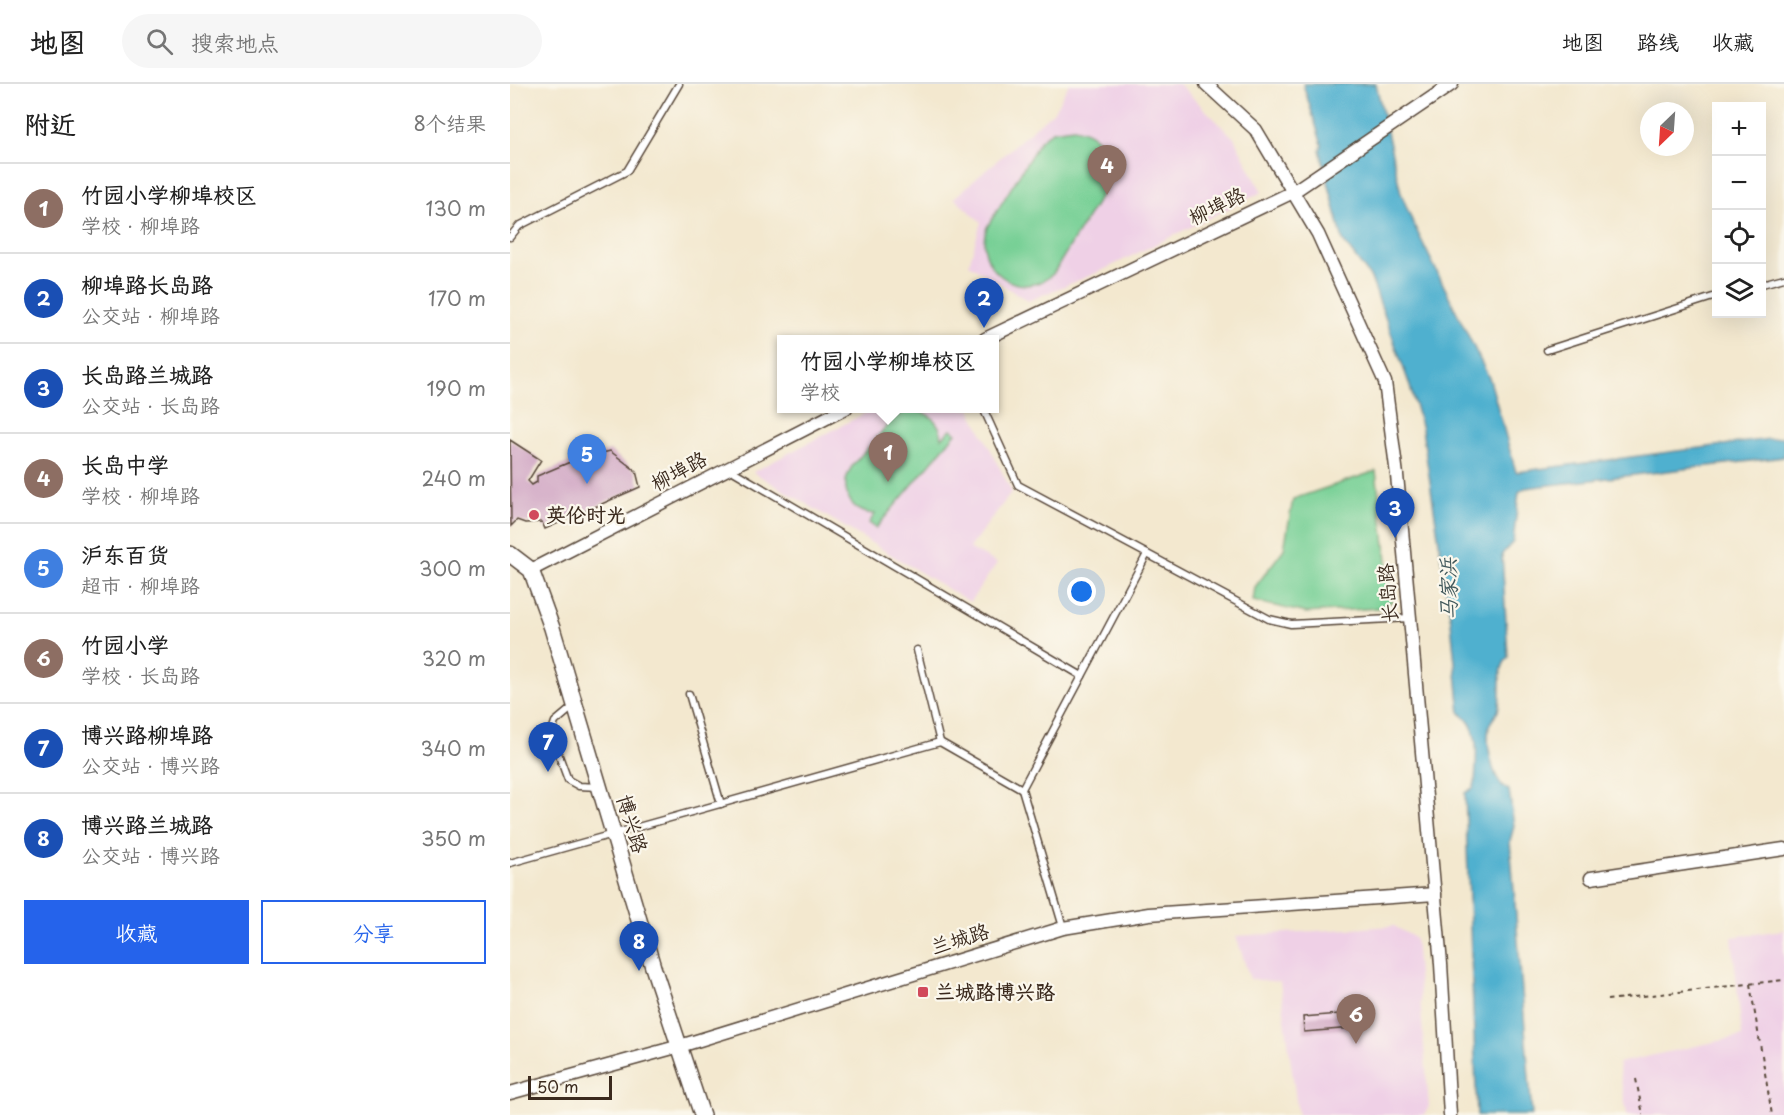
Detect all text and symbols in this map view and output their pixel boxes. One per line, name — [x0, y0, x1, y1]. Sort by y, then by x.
search box — [122, 14, 542, 68]
text: 地图 — [30, 20, 86, 63]
icon: search — [143, 25, 176, 58]
text: 搜索地点 — [191, 25, 279, 58]
text: 地图 — [1562, 25, 1604, 57]
text: 路线 — [1637, 25, 1679, 57]
text: 收藏 — [1712, 25, 1754, 57]
north arrow — [1640, 102, 1694, 156]
map controls — [1712, 102, 1766, 318]
button: + — [1712, 102, 1766, 156]
text: 附近 — [24, 104, 76, 143]
text: 8个结果 — [414, 108, 486, 138]
pin: 4 — [1088, 146, 1126, 195]
button: − — [1712, 156, 1766, 210]
text: 竹园小学柳埠校区 — [81, 177, 257, 210]
street label: 柳埠路 — [1183, 178, 1251, 232]
text: 1 — [39, 193, 48, 223]
text: 130 m — [426, 193, 486, 223]
text: 学校 · 柳埠路 — [81, 210, 200, 240]
button: locate — [1712, 210, 1766, 264]
button: layers — [1712, 264, 1766, 318]
text: 柳埠路长岛路 — [81, 267, 213, 300]
pin: 2 — [964, 278, 1004, 328]
text: 2 — [36, 283, 51, 313]
text: 170 m — [428, 283, 486, 313]
text: 公交站 · 柳埠路 — [81, 300, 220, 330]
popup — [777, 335, 999, 413]
text: 竹园小学柳埠校区 — [800, 343, 976, 376]
text: 长岛路兰城路 — [81, 357, 213, 390]
text: 3 — [37, 373, 50, 403]
text: 190 m — [427, 373, 486, 403]
text: 学校 — [800, 376, 840, 406]
text: 公交站 · 长岛路 — [81, 390, 220, 420]
pin: 1 — [868, 432, 908, 482]
pin: 5 — [568, 434, 607, 484]
street label: 柳埠路 — [645, 442, 713, 497]
text: 长岛中学 — [81, 447, 169, 480]
text: 4 — [37, 463, 50, 493]
text: 240 m — [421, 463, 486, 493]
text: 学校 · 柳埠路 — [81, 480, 200, 510]
pin: 3 — [1376, 488, 1414, 538]
place label: 英伦时光 — [546, 499, 626, 529]
marker: 英伦时光 — [527, 508, 541, 522]
text: 沪东百货 — [81, 537, 169, 570]
text: 5 — [37, 553, 50, 583]
text: 300 m — [419, 553, 486, 583]
water label: 马家浜 — [1430, 556, 1464, 621]
street label: 长岛路 — [1369, 561, 1405, 624]
text: 超市 · 柳埠路 — [81, 570, 200, 600]
your location — [1067, 577, 1096, 606]
text: 竹园小学 — [81, 627, 169, 660]
text: 6 — [36, 643, 51, 673]
text: 320 m — [422, 643, 486, 673]
text: 学校 · 长岛路 — [81, 660, 200, 690]
text: 博兴路柳埠路 — [81, 717, 213, 750]
pin: 7 — [528, 722, 567, 772]
text: 7 — [38, 733, 49, 763]
text: 340 m — [421, 733, 486, 763]
text: 公交站 · 博兴路 — [81, 750, 220, 780]
street label: 博兴路 — [610, 791, 656, 858]
text: 博兴路兰城路 — [81, 807, 213, 840]
text: 8 — [37, 823, 50, 853]
text: 350 m — [421, 823, 486, 853]
text: 公交站 · 博兴路 — [81, 840, 220, 870]
button: 收藏 — [24, 900, 249, 964]
button: 分享 — [261, 900, 486, 964]
street label: 兰城路 — [927, 915, 994, 961]
pin: 8 — [620, 922, 658, 971]
place label: 兰城路博兴路 — [935, 976, 1055, 1006]
marker: 兰城路博兴路 — [916, 985, 930, 999]
pin: 6 — [1336, 994, 1376, 1044]
scale bar — [528, 1073, 612, 1100]
text: 50 m — [537, 1074, 578, 1098]

